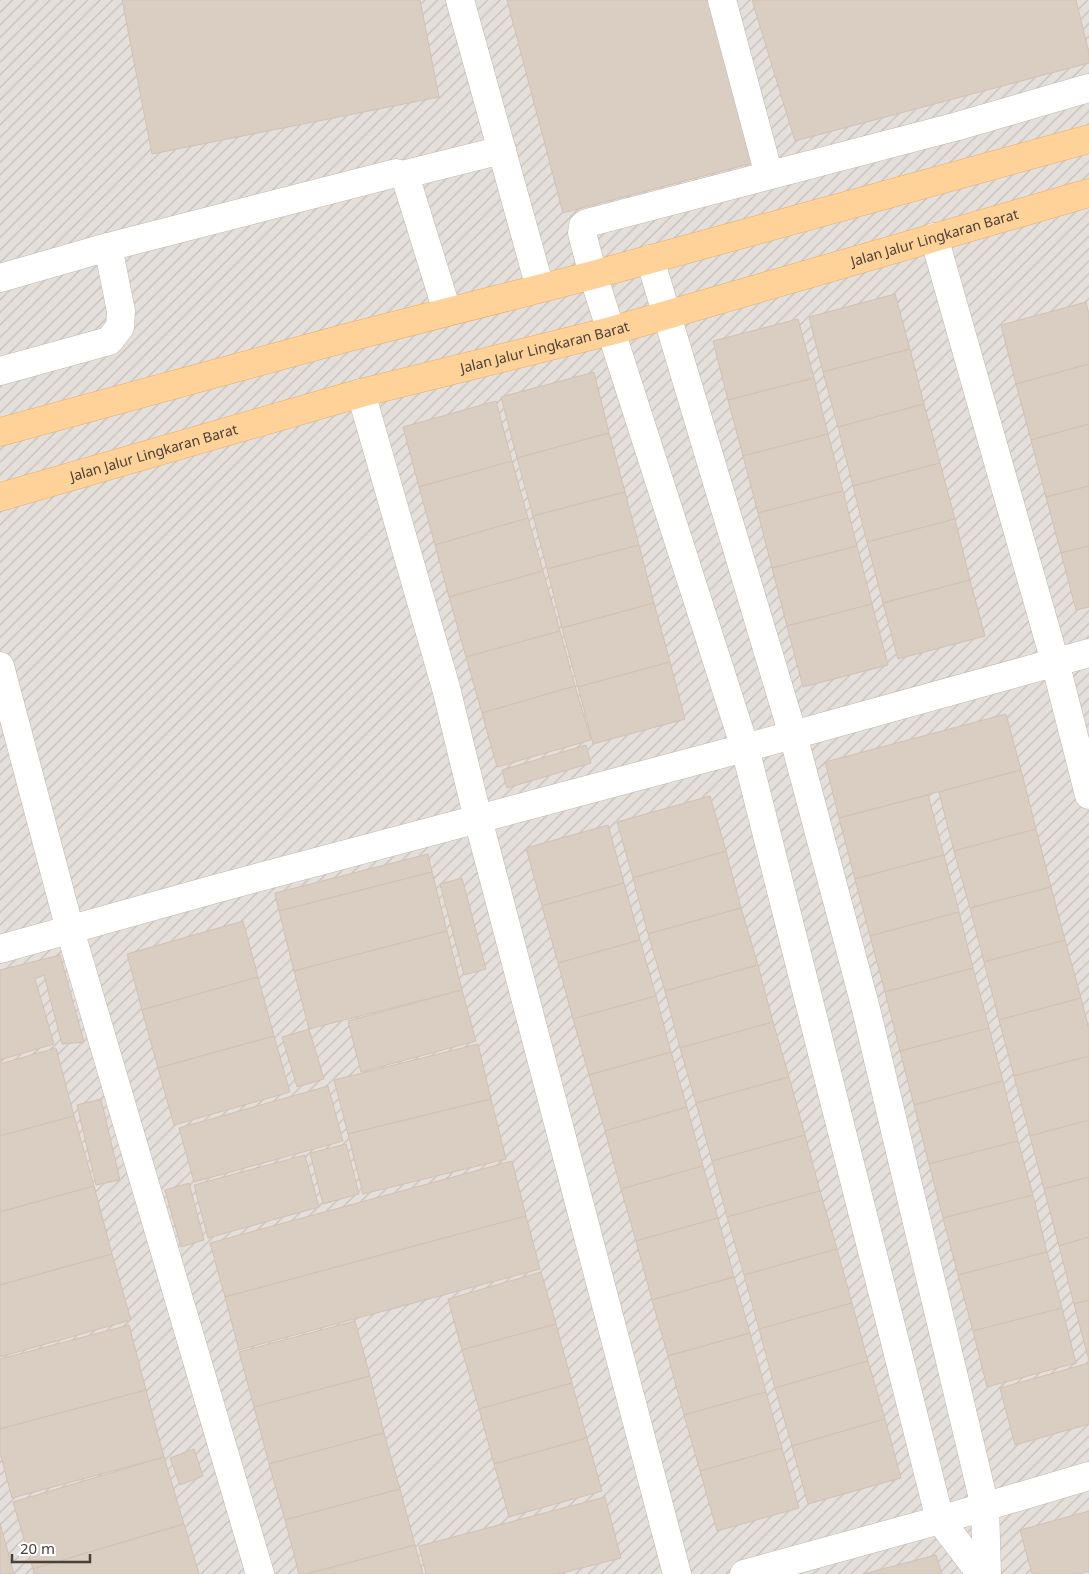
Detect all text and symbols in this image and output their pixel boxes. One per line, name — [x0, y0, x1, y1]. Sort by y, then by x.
street label: Jalan Jalur Lingkaran Barat — [846, 204, 1020, 271]
street label: Jalan Jalur Lingkaran Barat — [456, 316, 631, 378]
street label: Jalan Jalur Lingkaran Barat — [66, 419, 240, 486]
scale bar — [12, 1532, 90, 1564]
text: 20 m — [20, 1538, 55, 1558]

